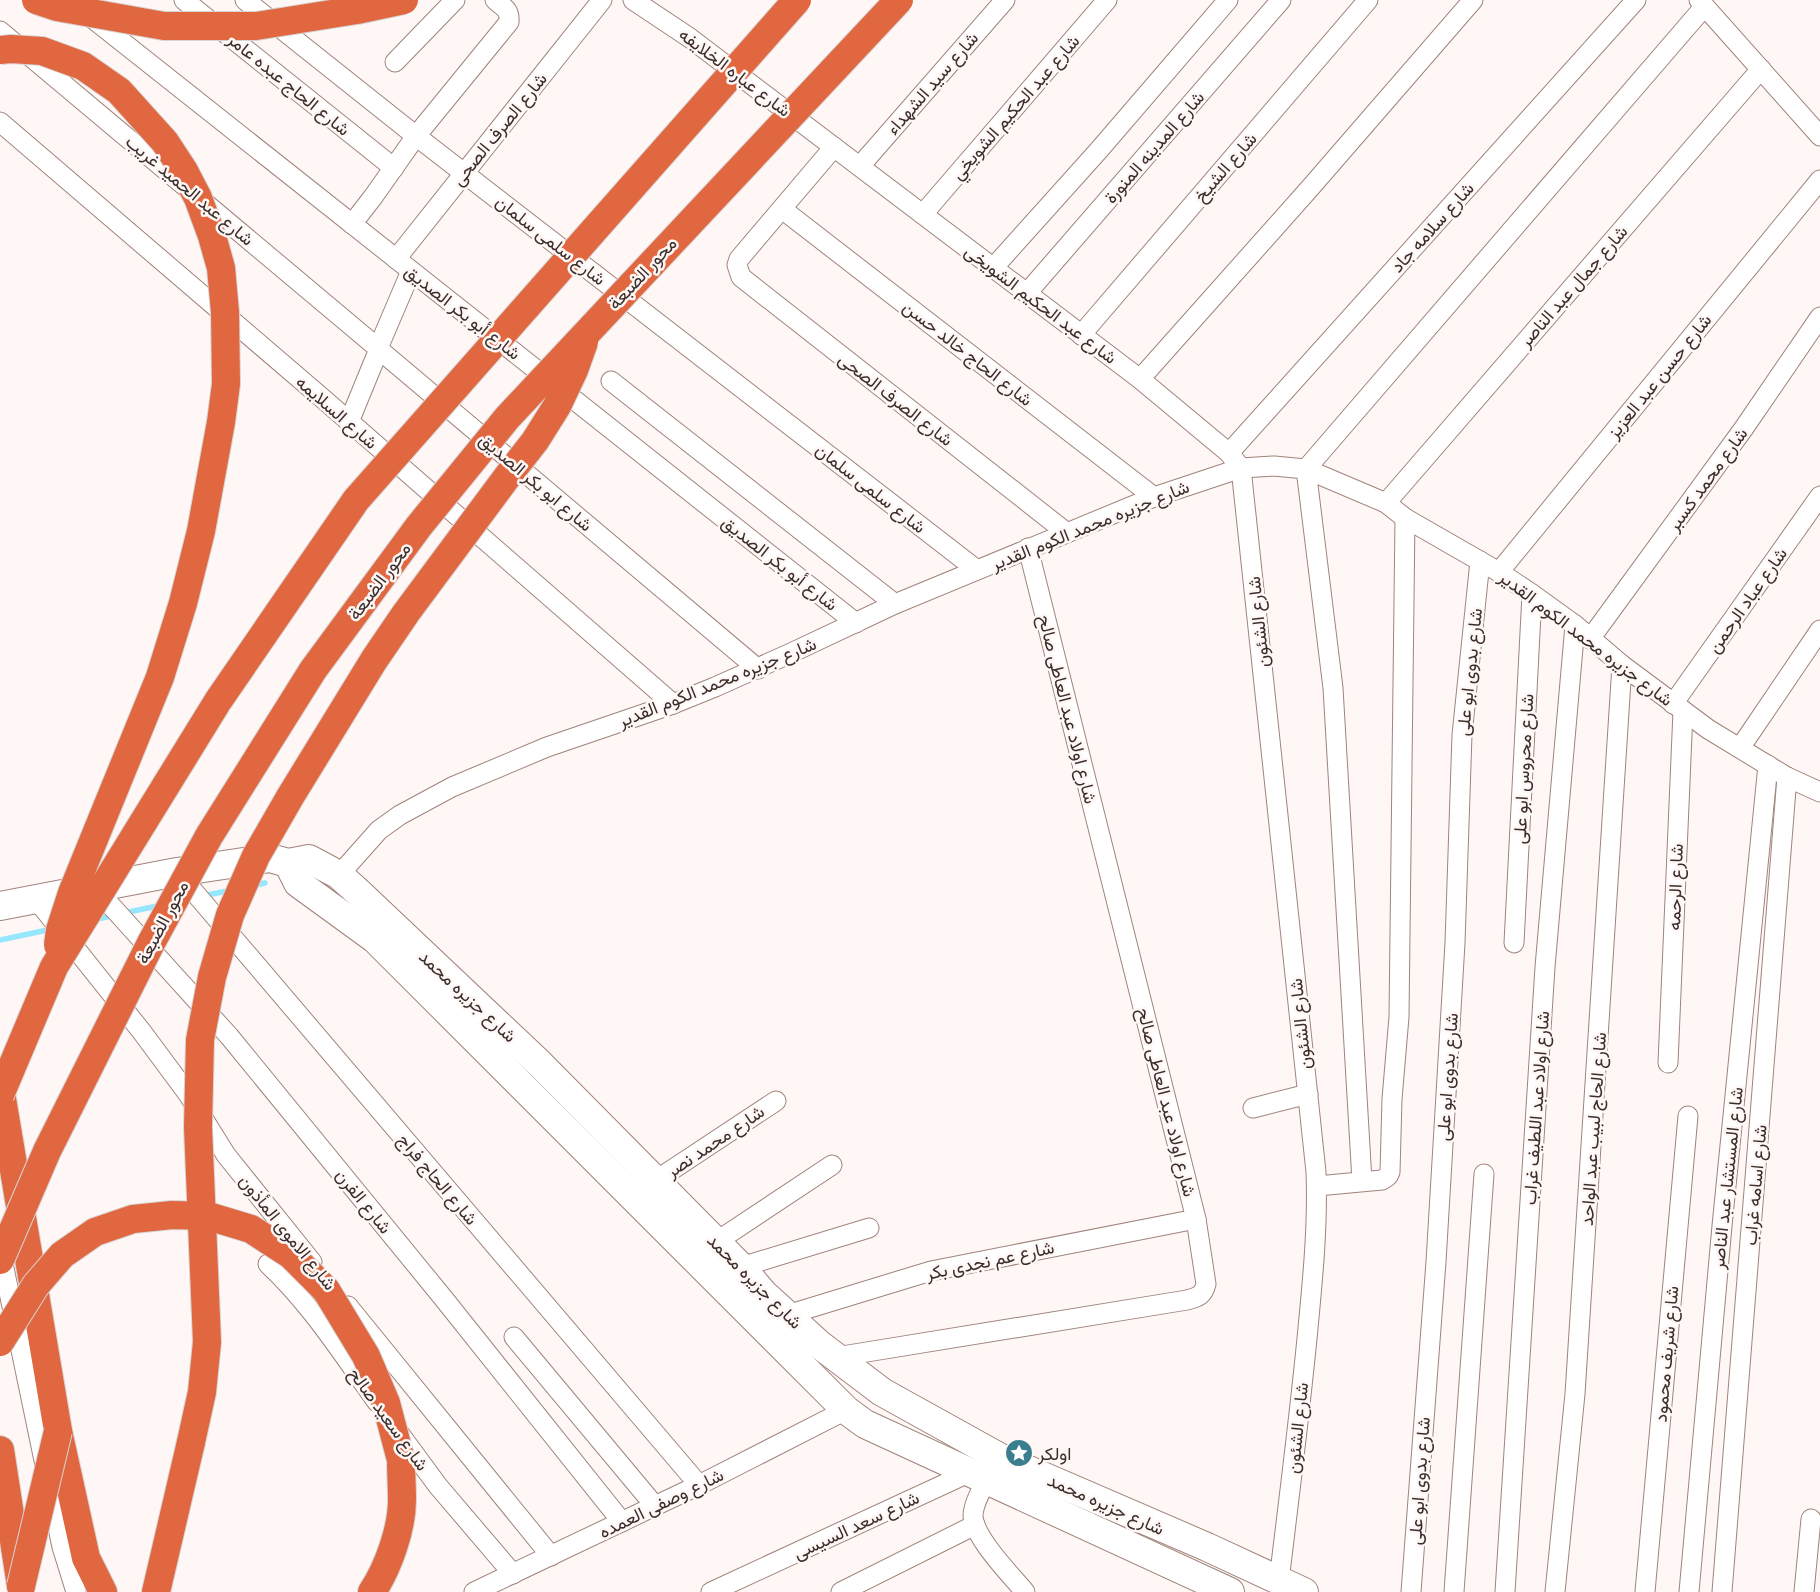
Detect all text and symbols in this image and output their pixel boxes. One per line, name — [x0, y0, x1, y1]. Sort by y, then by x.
street label: شارع عباره الخلايفه — [674, 23, 795, 122]
street label: شارع سيد الشهداء — [882, 27, 984, 140]
street label: شارع الحاج عبده عامر — [222, 28, 354, 141]
street label: شارع عبد الحكيم الشويخي — [946, 30, 1087, 187]
street label: شارع الصرف الصحى — [447, 68, 553, 191]
street label: شارع المدينه المنورة — [1100, 87, 1210, 209]
street label: شارع الشيخ — [1189, 128, 1262, 207]
street label: شارع عبد الحميد غريب — [120, 130, 258, 251]
street label: شارع سلامه جاد — [1386, 178, 1479, 278]
street label: شارع سلمى سلمان — [491, 191, 610, 291]
street label: شارع جمال عبد الناصر — [1514, 221, 1633, 353]
street label: محور الضبعة — [603, 233, 681, 314]
street label: شارع عبد الحكيم الشويخى — [960, 240, 1121, 370]
street label: شارع أبو بكر الصديق — [400, 260, 525, 365]
street label: شارع الحاج خالد حسن — [898, 296, 1037, 412]
street label: شارع حسن عبد العزيز — [1602, 310, 1717, 444]
street label: شارع الصرف الصحى — [833, 348, 957, 452]
street label: شارع السلايمه — [291, 371, 382, 455]
street label: شارع محمد كسبر — [1662, 423, 1753, 537]
street label: شارع ابو بكر الصديق — [474, 428, 597, 537]
street label: شارع سلمى سلمان — [811, 439, 930, 539]
street label: شارع جزيره محمد الكوم القدير — [987, 476, 1193, 577]
street label: شارع أبو بكر الصديق — [717, 511, 842, 616]
street label: محور الضبعة — [343, 538, 416, 624]
street label: شارع عباد الرحمن — [1703, 543, 1793, 658]
street label: شارع جزيره محمد الكوم القدير — [1493, 565, 1677, 712]
street label: شارع الشئون — [1243, 575, 1275, 669]
street label: شارع بدوى ابو على — [1452, 607, 1488, 737]
street label: شارع اولاد عبد العاطى صالح — [1032, 612, 1102, 806]
street label: شارع جزيره محمد الكوم القدير — [614, 633, 820, 734]
street label: شارع محروس ابو على — [1509, 693, 1539, 845]
street label: شارع الرحمه — [1663, 843, 1689, 931]
street label: محور الضبعة — [131, 877, 193, 968]
street label: شارع جزيره محمد — [414, 946, 521, 1048]
street label: شارع الشئون — [1285, 977, 1317, 1071]
street label: شارع اولاد عبد العاطى صالح — [1131, 1005, 1201, 1199]
street label: شارع اولاد عبد اللطيف غراب — [1519, 1010, 1555, 1206]
street label: شارع بدوى ابو على — [1432, 1012, 1464, 1142]
street label: شارع الحاج لبيب عبد الواحد — [1576, 1031, 1612, 1227]
street label: شارع المستشار عبد الناصر — [1707, 1086, 1749, 1271]
street label: شارع محمد نصر — [661, 1100, 769, 1184]
street label: شارع اسامه غراب — [1739, 1124, 1773, 1247]
street label: شارع الحاج فراج — [392, 1129, 482, 1230]
street label: شارع الفرن — [330, 1164, 396, 1239]
street label: شارع الاموى المأذون — [233, 1170, 341, 1295]
street label: شارع جزيره محمد — [702, 1229, 807, 1334]
street label: شارع عم نجدى بكر — [923, 1236, 1056, 1286]
street label: شارع شريف محمود — [1650, 1285, 1684, 1423]
street label: شارع سعيد صالح — [343, 1363, 433, 1476]
street label: شارع الشئون — [1282, 1381, 1314, 1475]
street label: شارع بدوى ابو على — [1404, 1416, 1436, 1546]
place icon: اولكر — [1004, 1438, 1034, 1468]
place label: اولكر — [1037, 1443, 1072, 1465]
street label: شارع وصفى العمده — [595, 1464, 728, 1544]
street label: شارع جزيره محمد — [1044, 1469, 1168, 1541]
street label: شارع سعد السيسى — [790, 1487, 923, 1565]

